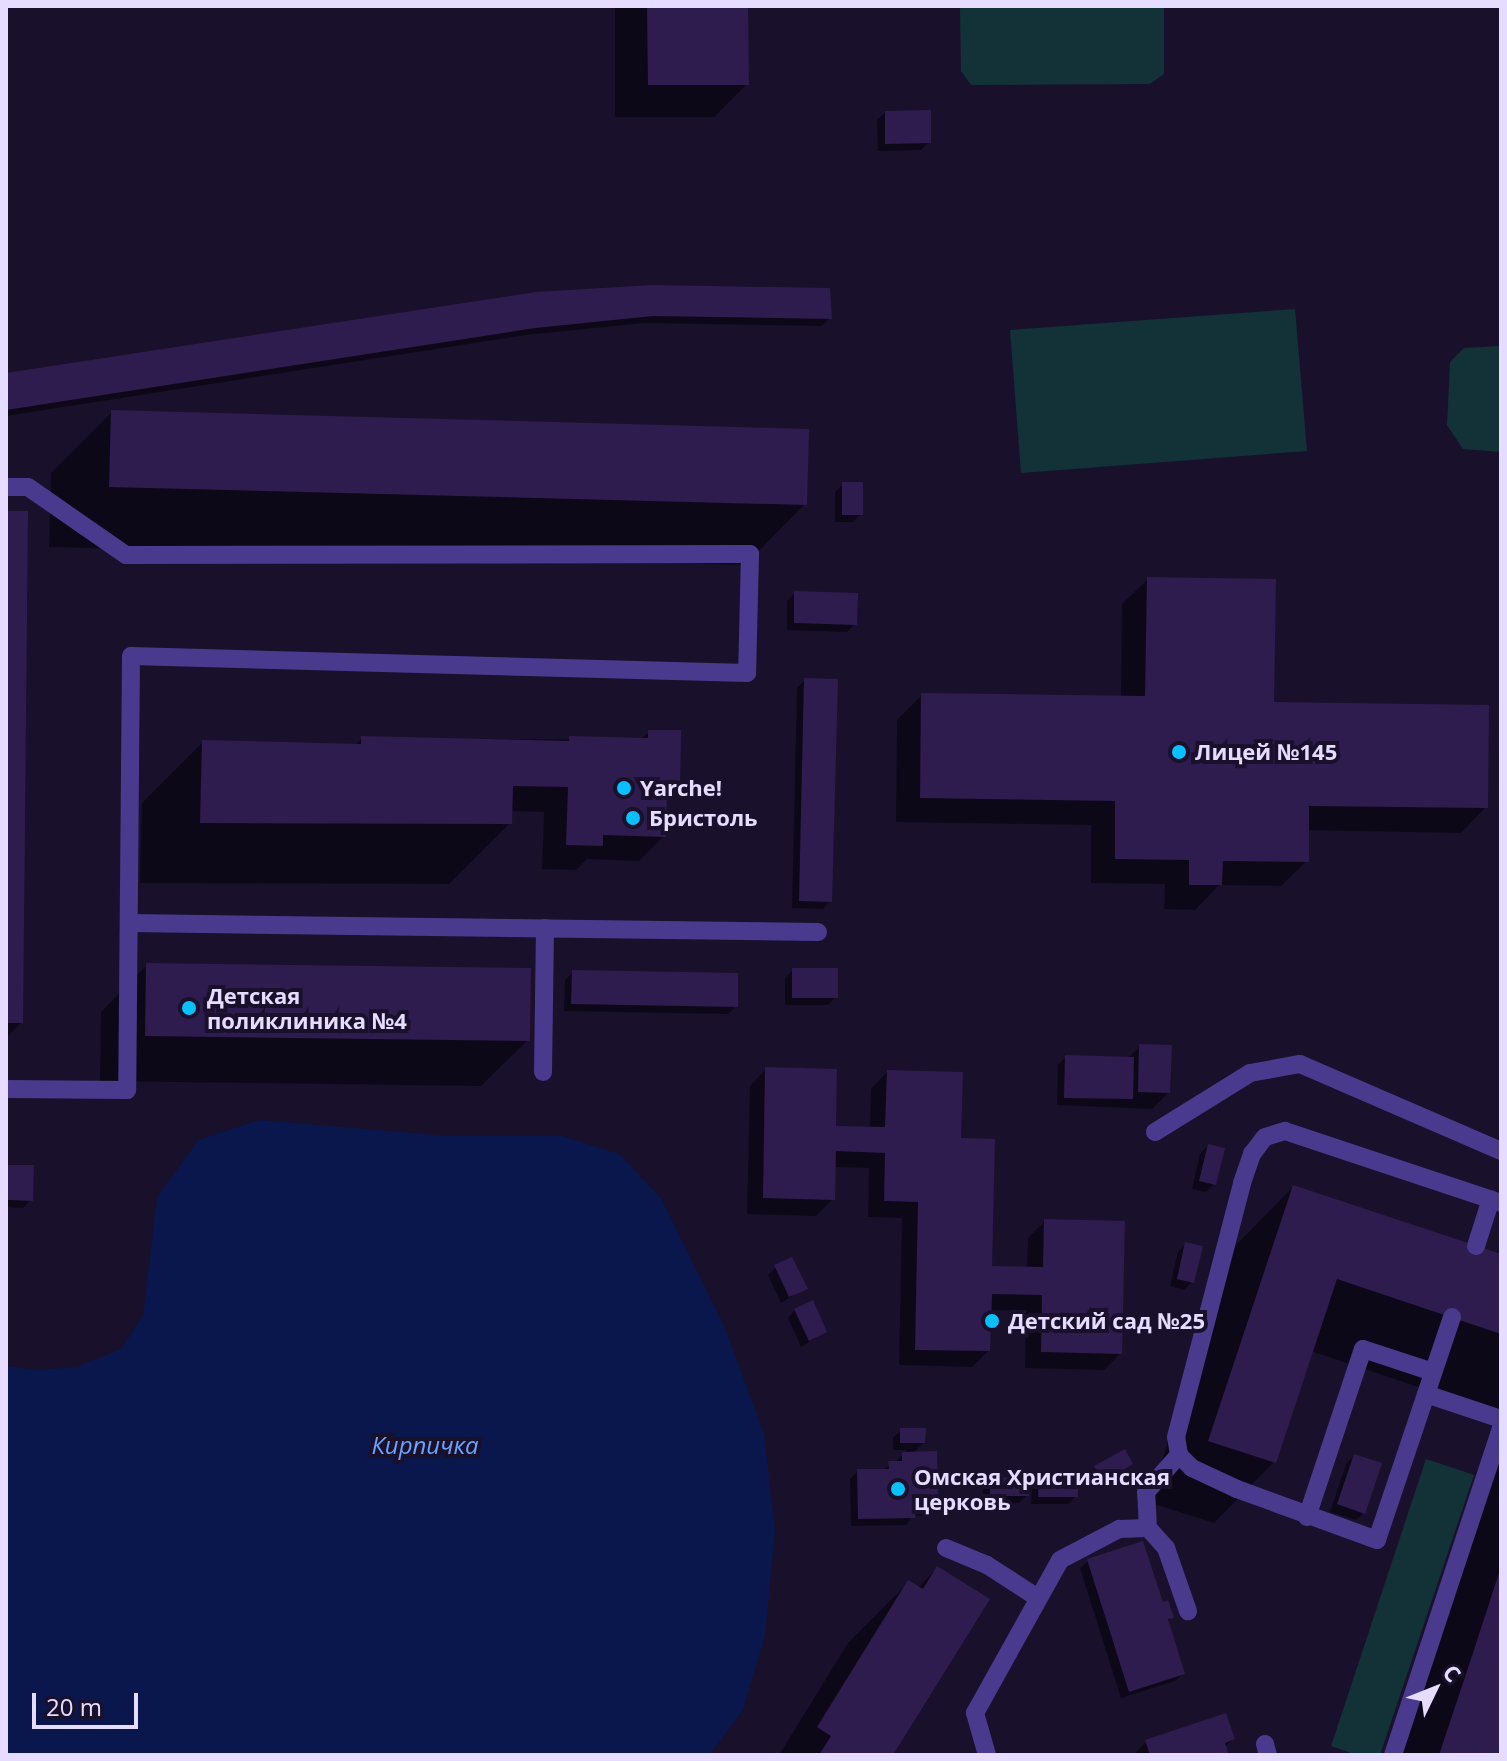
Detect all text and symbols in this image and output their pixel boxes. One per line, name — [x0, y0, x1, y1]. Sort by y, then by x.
place label: Лицей №145 — [1195, 739, 1337, 765]
marker: Лицей №145 — [1170, 743, 1188, 761]
place label: Yarche! — [640, 775, 722, 801]
marker: Yarche! — [615, 779, 633, 797]
place label: Бристоль — [649, 805, 758, 831]
marker: Бристоль — [624, 809, 642, 827]
place label: Детская поликлиника №4 — [207, 982, 407, 1034]
marker: Детская поликлиника №4 — [178, 997, 200, 1019]
place label: Детский сад №25 — [1008, 1308, 1205, 1334]
marker: Детский сад №25 — [983, 1312, 1001, 1330]
water label: Кирпичка — [371, 1431, 479, 1459]
place label: Омская Христианская церковь — [914, 1463, 1170, 1514]
marker: Омская Христианская церковь — [889, 1480, 907, 1498]
north arrow — [1395, 1649, 1475, 1729]
text: С — [1437, 1657, 1468, 1688]
scale bar — [36, 1677, 142, 1727]
text: 20 m — [46, 1690, 102, 1723]

